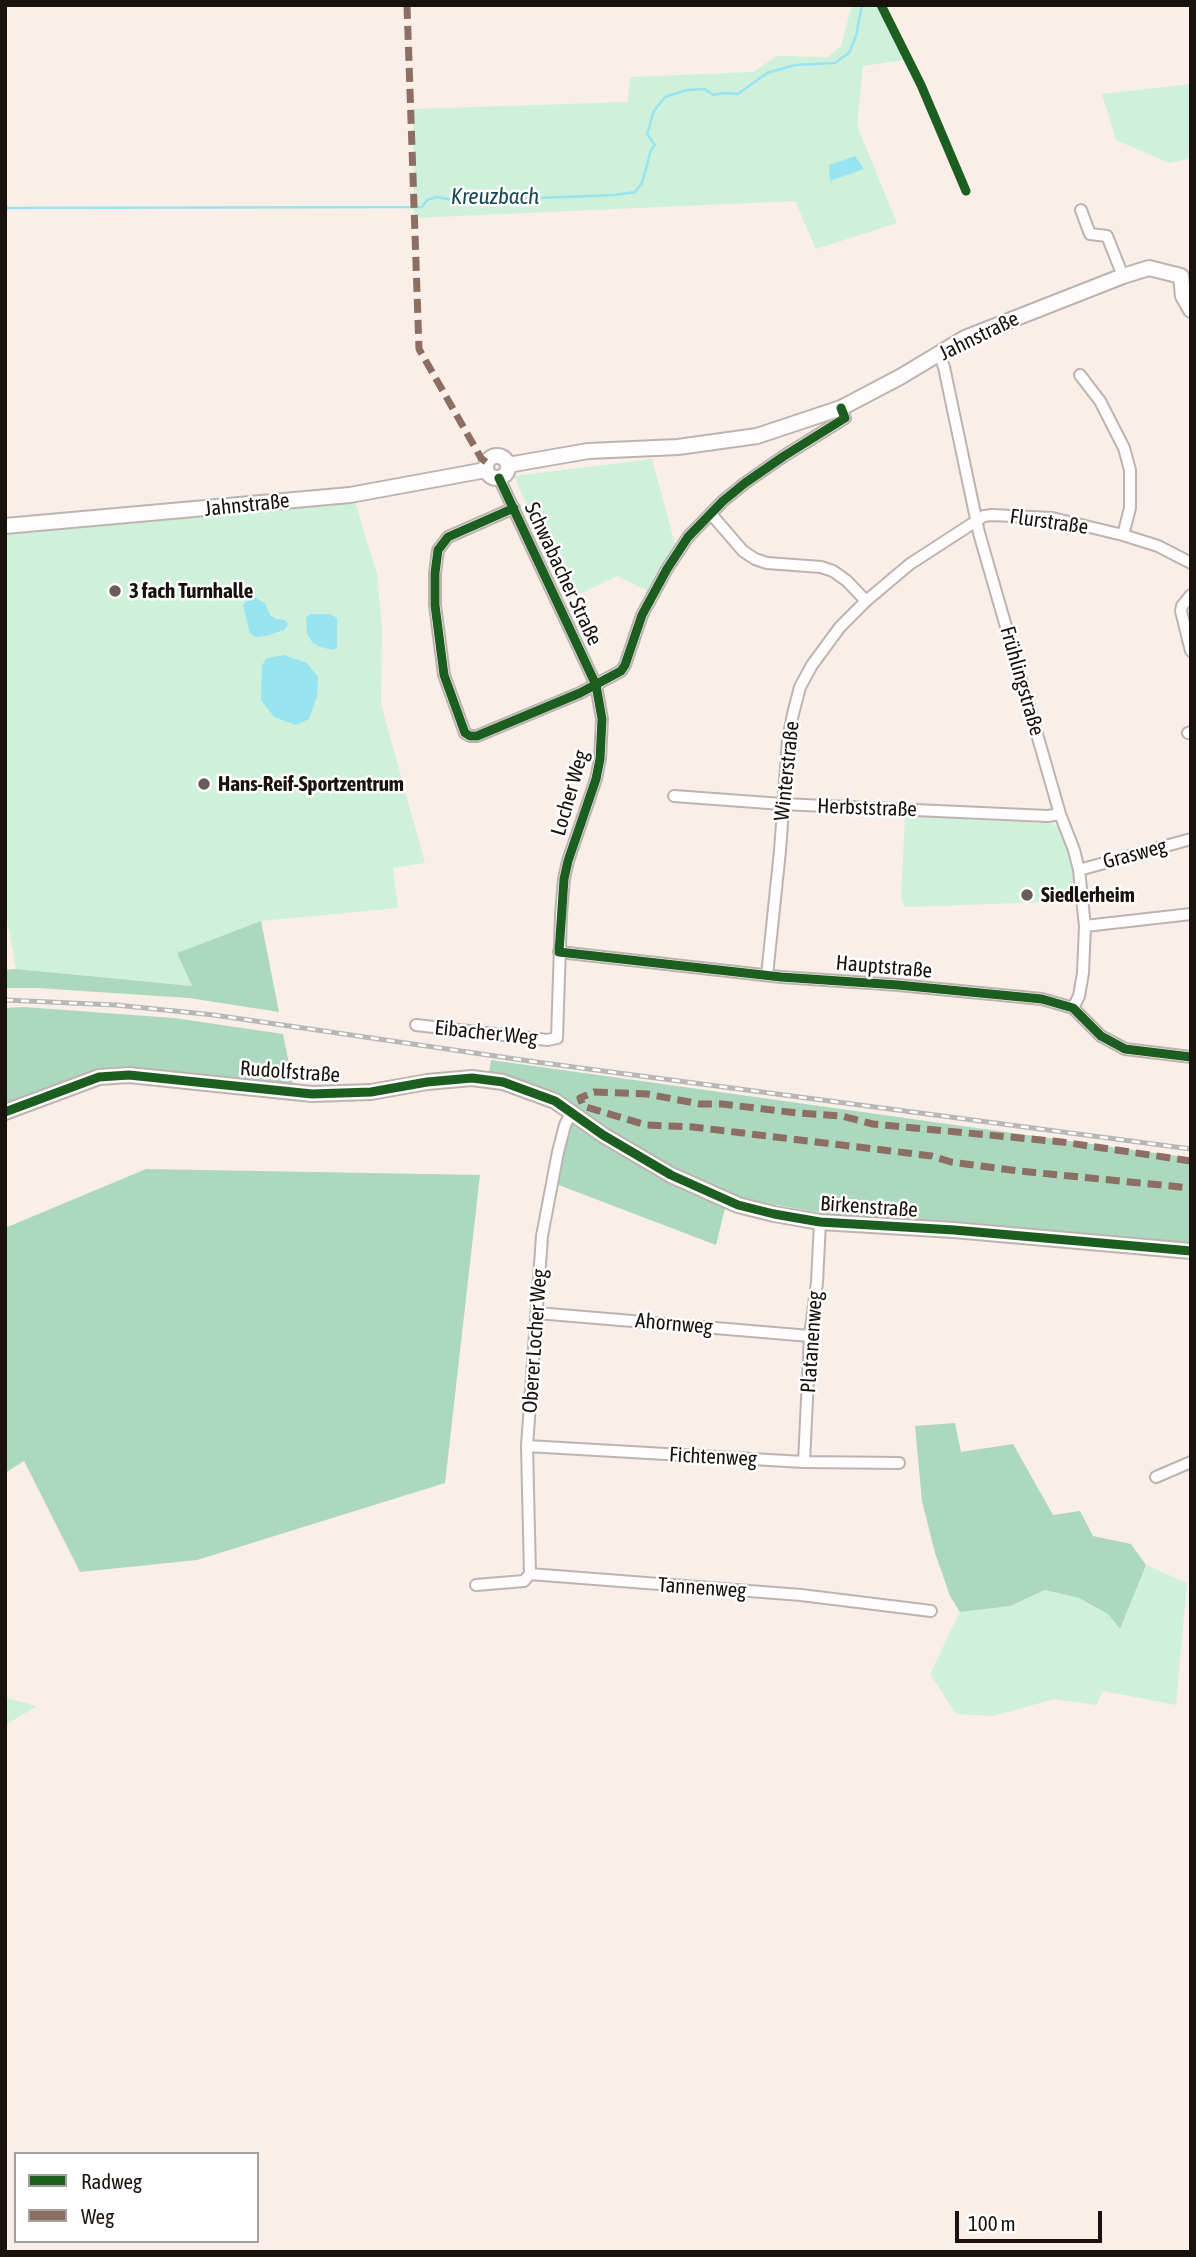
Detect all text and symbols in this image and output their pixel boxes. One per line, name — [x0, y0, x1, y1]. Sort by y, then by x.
water label: Kreuzbach — [451, 183, 539, 211]
street label: Jahnstraße — [935, 306, 1023, 366]
street label: Jahnstraße — [203, 488, 291, 522]
street label: Schwabacher Straße — [519, 498, 607, 650]
street label: Flurstraße — [1008, 504, 1090, 540]
place label: 3 fach Turnhalle — [129, 578, 253, 604]
marker: 3 fach Turnhalle — [107, 583, 123, 599]
street label: Frühlingstraße — [994, 623, 1050, 739]
street label: Winterstraße — [769, 720, 805, 822]
street label: Locher Weg — [546, 747, 594, 839]
place label: Hans-Reif-Sportzentrum — [218, 771, 404, 797]
marker: Hans-Reif-Sportzentrum — [196, 776, 212, 792]
street label: Herbststraße — [817, 794, 917, 822]
street label: Grasweg — [1100, 833, 1170, 875]
place label: Siedlerheim — [1041, 882, 1135, 908]
marker: Siedlerheim — [1019, 887, 1035, 903]
street label: Hauptstraße — [835, 950, 933, 984]
street label: Eibacher Weg — [433, 1015, 539, 1051]
street label: Rudolfstraße — [239, 1056, 341, 1088]
street label: Birkenstraße — [819, 1191, 919, 1223]
street label: Oberer Locher Weg — [517, 1268, 553, 1414]
street label: Platanenweg — [796, 1290, 828, 1394]
street label: Ahornweg — [634, 1308, 714, 1340]
street label: Fichtenweg — [669, 1442, 757, 1472]
street label: Tannenweg — [657, 1572, 747, 1604]
legend — [14, 2152, 259, 2243]
text: Radweg — [81, 2169, 142, 2193]
scale bar — [958, 2198, 1105, 2242]
text: Weg — [81, 2204, 114, 2228]
text: 100 m — [968, 2211, 1016, 2235]

